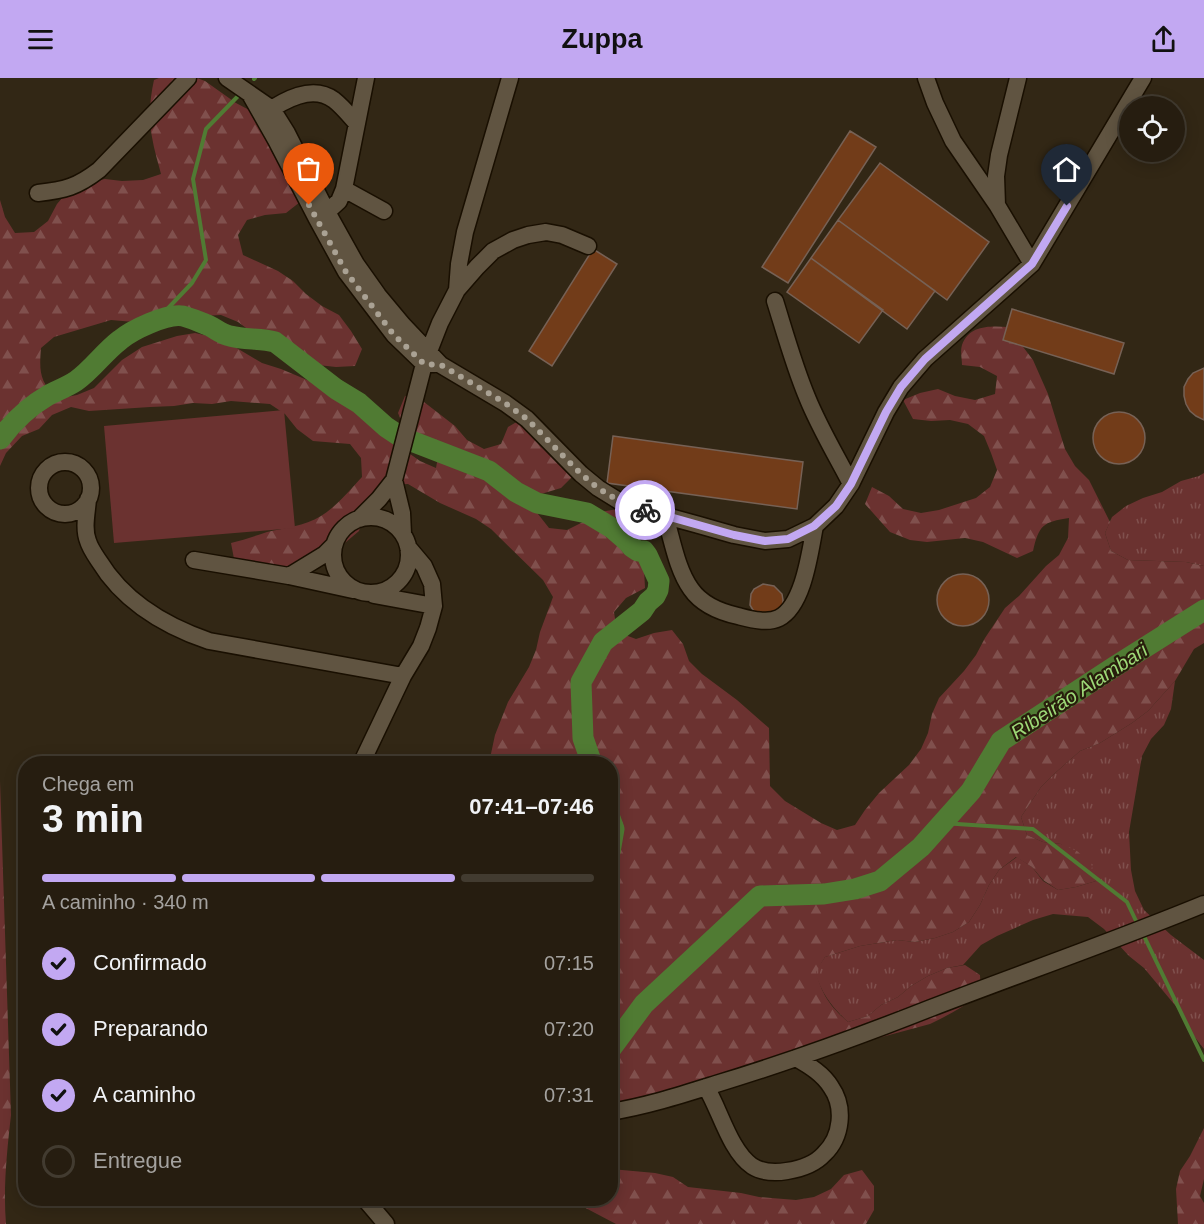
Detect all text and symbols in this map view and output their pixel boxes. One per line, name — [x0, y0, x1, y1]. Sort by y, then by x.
icon: menu — [24, 23, 57, 56]
icon: share — [1147, 23, 1180, 56]
text: Zuppa — [562, 24, 643, 54]
map controls — [1119, 96, 1185, 162]
button: locate — [1119, 96, 1185, 162]
pin — [283, 143, 334, 205]
pin — [1041, 144, 1092, 206]
icon: bag — [292, 152, 325, 185]
icon: home — [1050, 153, 1083, 186]
courier — [615, 480, 675, 540]
icon: bike — [629, 494, 662, 527]
water label: Ribeirão Alambari — [1007, 638, 1152, 743]
text: Chega em — [42, 773, 134, 795]
text: 07:41–07:46 — [469, 794, 594, 819]
text: 3 min — [42, 797, 144, 840]
text: A caminho · 340 m — [42, 891, 209, 913]
icon: check — [42, 947, 75, 980]
text: Confirmado — [93, 950, 207, 975]
text: 07:15 — [544, 952, 594, 974]
icon: check — [42, 1013, 75, 1046]
text: Preparando — [93, 1016, 208, 1041]
text: 07:20 — [544, 1018, 594, 1040]
icon: check — [42, 1079, 75, 1112]
text: A caminho — [93, 1082, 196, 1107]
text: 07:31 — [544, 1084, 594, 1106]
text: Entregue — [93, 1148, 182, 1173]

